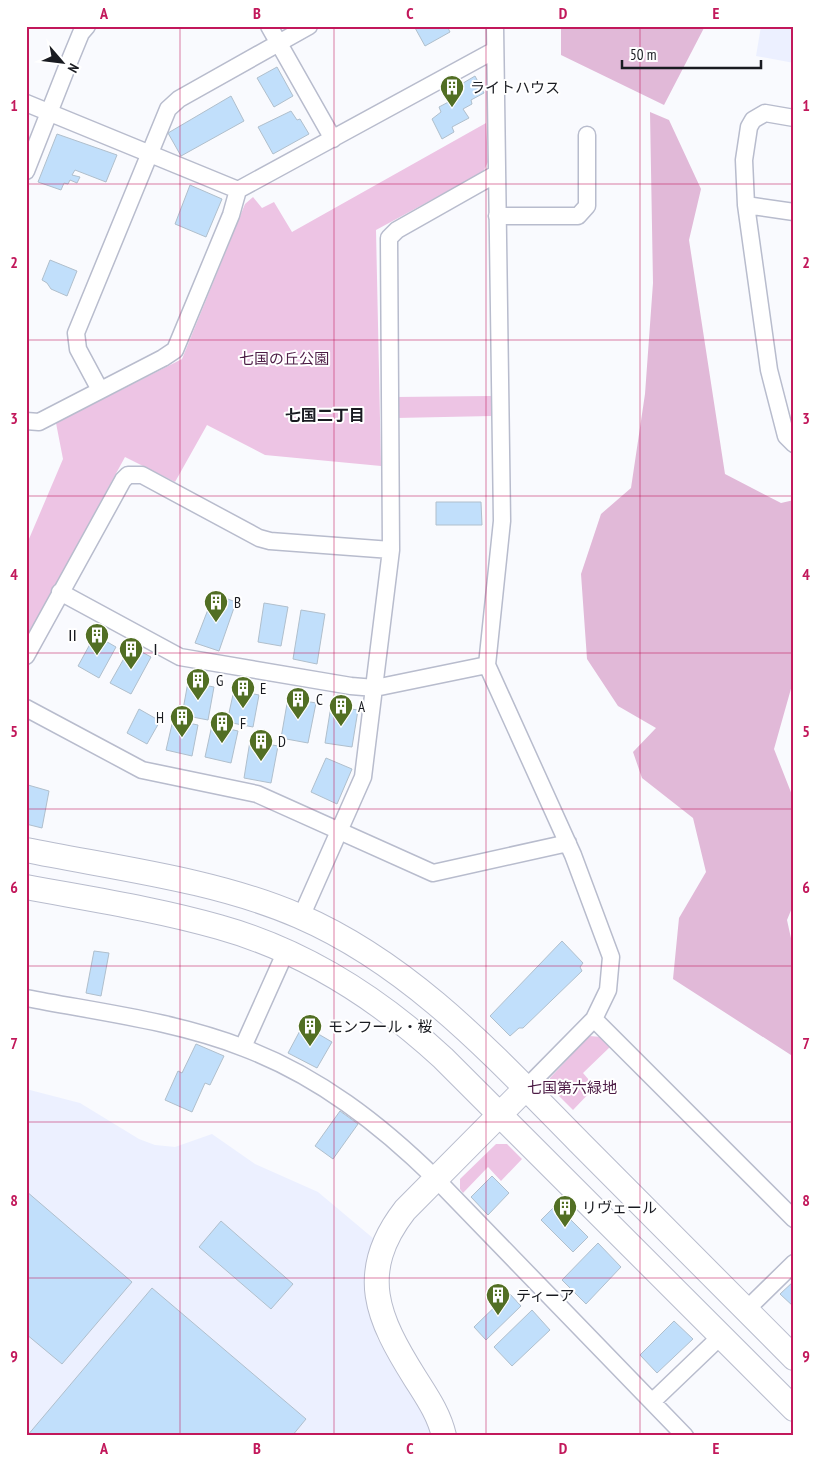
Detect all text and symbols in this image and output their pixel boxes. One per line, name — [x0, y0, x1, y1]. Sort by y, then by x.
text: A — [99, 3, 109, 23]
text: B — [253, 3, 261, 23]
text: C — [406, 3, 414, 23]
text: D — [559, 3, 568, 23]
text: E — [713, 3, 720, 23]
north arrow — [38, 38, 88, 88]
scale bar — [622, 38, 761, 70]
text: 50 m — [630, 45, 656, 64]
text: N — [64, 61, 83, 76]
building icon: ライトハウス — [439, 74, 465, 108]
place label: ライトハウス — [470, 78, 560, 97]
text: 1 — [10, 95, 18, 115]
text: 1 — [802, 95, 810, 115]
text: 2 — [10, 252, 18, 272]
text: 2 — [802, 252, 810, 272]
park label: 七国の丘公園 — [239, 349, 329, 368]
district label: 七国二丁目 — [285, 405, 365, 425]
text: 3 — [10, 408, 18, 428]
text: 3 — [802, 408, 810, 428]
text: 4 — [10, 564, 18, 584]
text: 4 — [802, 564, 810, 584]
building icon: B — [203, 589, 229, 623]
place label: B — [234, 593, 241, 612]
building icon: Ⅱ — [84, 622, 110, 656]
place label: Ⅱ — [65, 626, 80, 645]
building icon: Ⅰ — [118, 636, 144, 670]
place label: Ⅰ — [148, 640, 163, 659]
building icon: G — [185, 667, 211, 701]
place label: G — [216, 671, 223, 690]
building icon: E — [230, 675, 256, 709]
place label: E — [260, 679, 266, 698]
building icon: C — [285, 686, 311, 720]
place label: C — [316, 690, 323, 709]
building icon: A — [328, 693, 354, 727]
place label: A — [358, 697, 366, 716]
building icon: H — [169, 704, 195, 738]
place label: H — [156, 708, 164, 727]
building icon: F — [209, 710, 235, 744]
place label: F — [240, 714, 246, 733]
text: 5 — [10, 721, 18, 741]
text: 5 — [802, 721, 810, 741]
building icon: D — [248, 728, 274, 762]
place label: D — [278, 732, 286, 751]
text: 6 — [10, 877, 18, 897]
text: 6 — [802, 877, 810, 897]
building icon: モンフール・桜 — [297, 1013, 323, 1047]
place label: モンフール・桜 — [328, 1017, 433, 1036]
text: 7 — [10, 1033, 18, 1053]
text: 7 — [802, 1033, 810, 1053]
park label: 七国第六緑地 — [527, 1078, 617, 1097]
text: 8 — [10, 1190, 18, 1210]
text: 8 — [802, 1190, 810, 1210]
building icon: リヴェール — [552, 1194, 578, 1228]
place label: リヴェール — [582, 1198, 657, 1217]
building icon: ティーア — [485, 1282, 511, 1316]
place label: ティーア — [516, 1286, 575, 1305]
text: 9 — [10, 1346, 18, 1366]
text: 9 — [802, 1346, 810, 1366]
text: A — [99, 1438, 109, 1458]
text: B — [253, 1438, 261, 1458]
text: C — [406, 1438, 414, 1458]
text: D — [559, 1438, 568, 1458]
text: E — [713, 1438, 720, 1458]

